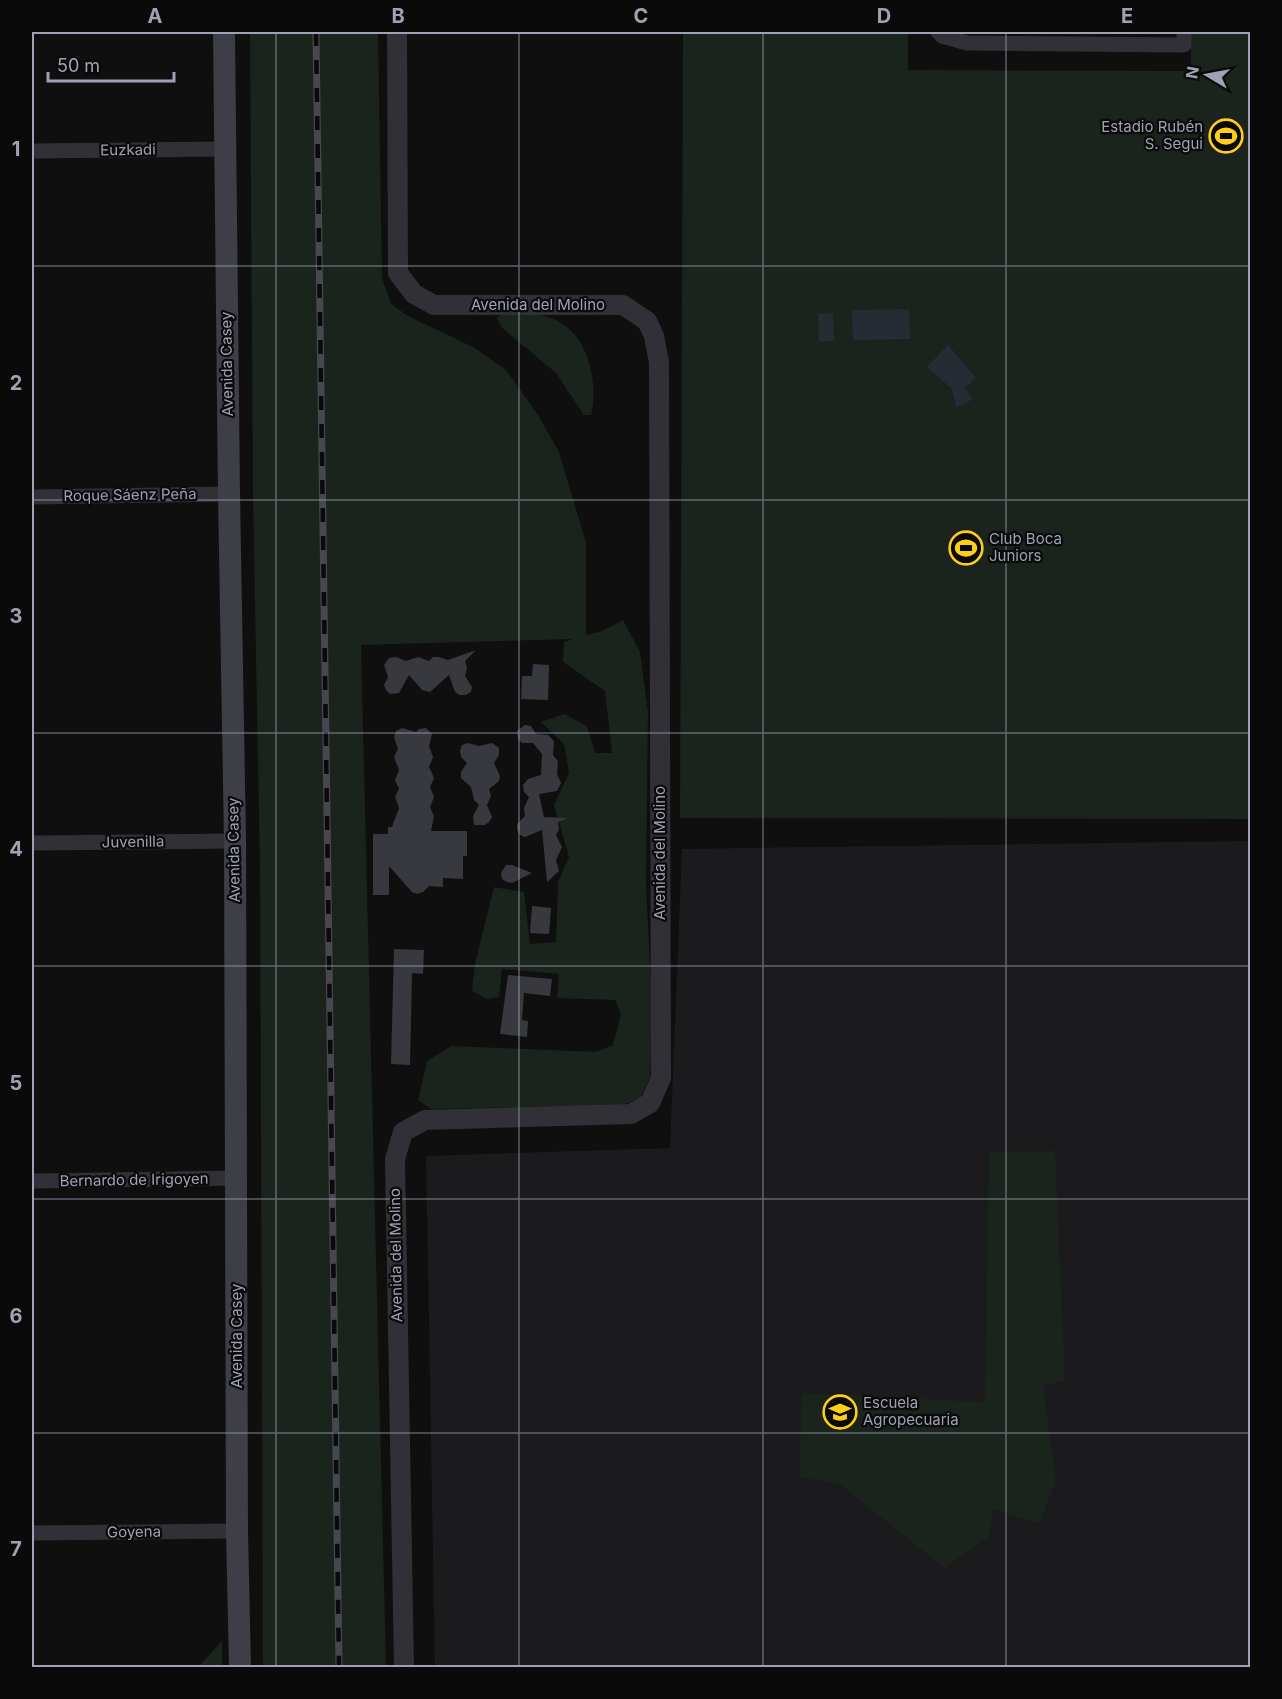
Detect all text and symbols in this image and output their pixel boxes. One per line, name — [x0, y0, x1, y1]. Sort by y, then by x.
text: A — [148, 4, 163, 28]
text: B — [391, 4, 405, 28]
text: C — [634, 4, 648, 28]
text: D — [877, 4, 891, 28]
text: E — [1121, 4, 1133, 28]
scale bar — [48, 45, 174, 83]
north arrow — [1177, 45, 1237, 105]
text: 50 m — [57, 55, 100, 76]
text: N — [1181, 65, 1203, 80]
place label: Estadio Rubén S. Segui — [1101, 117, 1203, 153]
sports icon: Estadio Rubén S. Segui — [1208, 118, 1244, 154]
text: 1 — [12, 137, 20, 161]
street label: Euzkadi — [100, 140, 156, 159]
street label: Avenida del Molino — [471, 295, 605, 314]
street label: Avenida Casey — [216, 311, 237, 417]
text: 2 — [10, 371, 22, 395]
street label: Roque Sáenz Peña — [63, 484, 197, 505]
place label: Club Boca Juniors — [989, 529, 1062, 565]
sports icon: Club Boca Juniors — [948, 530, 984, 566]
text: 3 — [10, 604, 22, 628]
street label: Avenida del Molino — [650, 786, 669, 920]
street label: Avenida Casey — [223, 797, 244, 903]
street label: Juvenilla — [102, 831, 164, 852]
text: 4 — [9, 837, 23, 861]
text: 5 — [10, 1071, 22, 1095]
street label: Bernardo de Irigoyen — [59, 1169, 209, 1190]
street label: Avenida del Molino — [385, 1188, 406, 1322]
street label: Avenida Casey — [227, 1283, 246, 1388]
text: 6 — [10, 1304, 23, 1328]
place label: Escuela Agropecuaria — [863, 1393, 959, 1429]
school or university icon: Escuela Agropecuaria — [822, 1394, 858, 1430]
street label: Goyena — [107, 1522, 161, 1541]
text: 7 — [10, 1537, 22, 1561]

